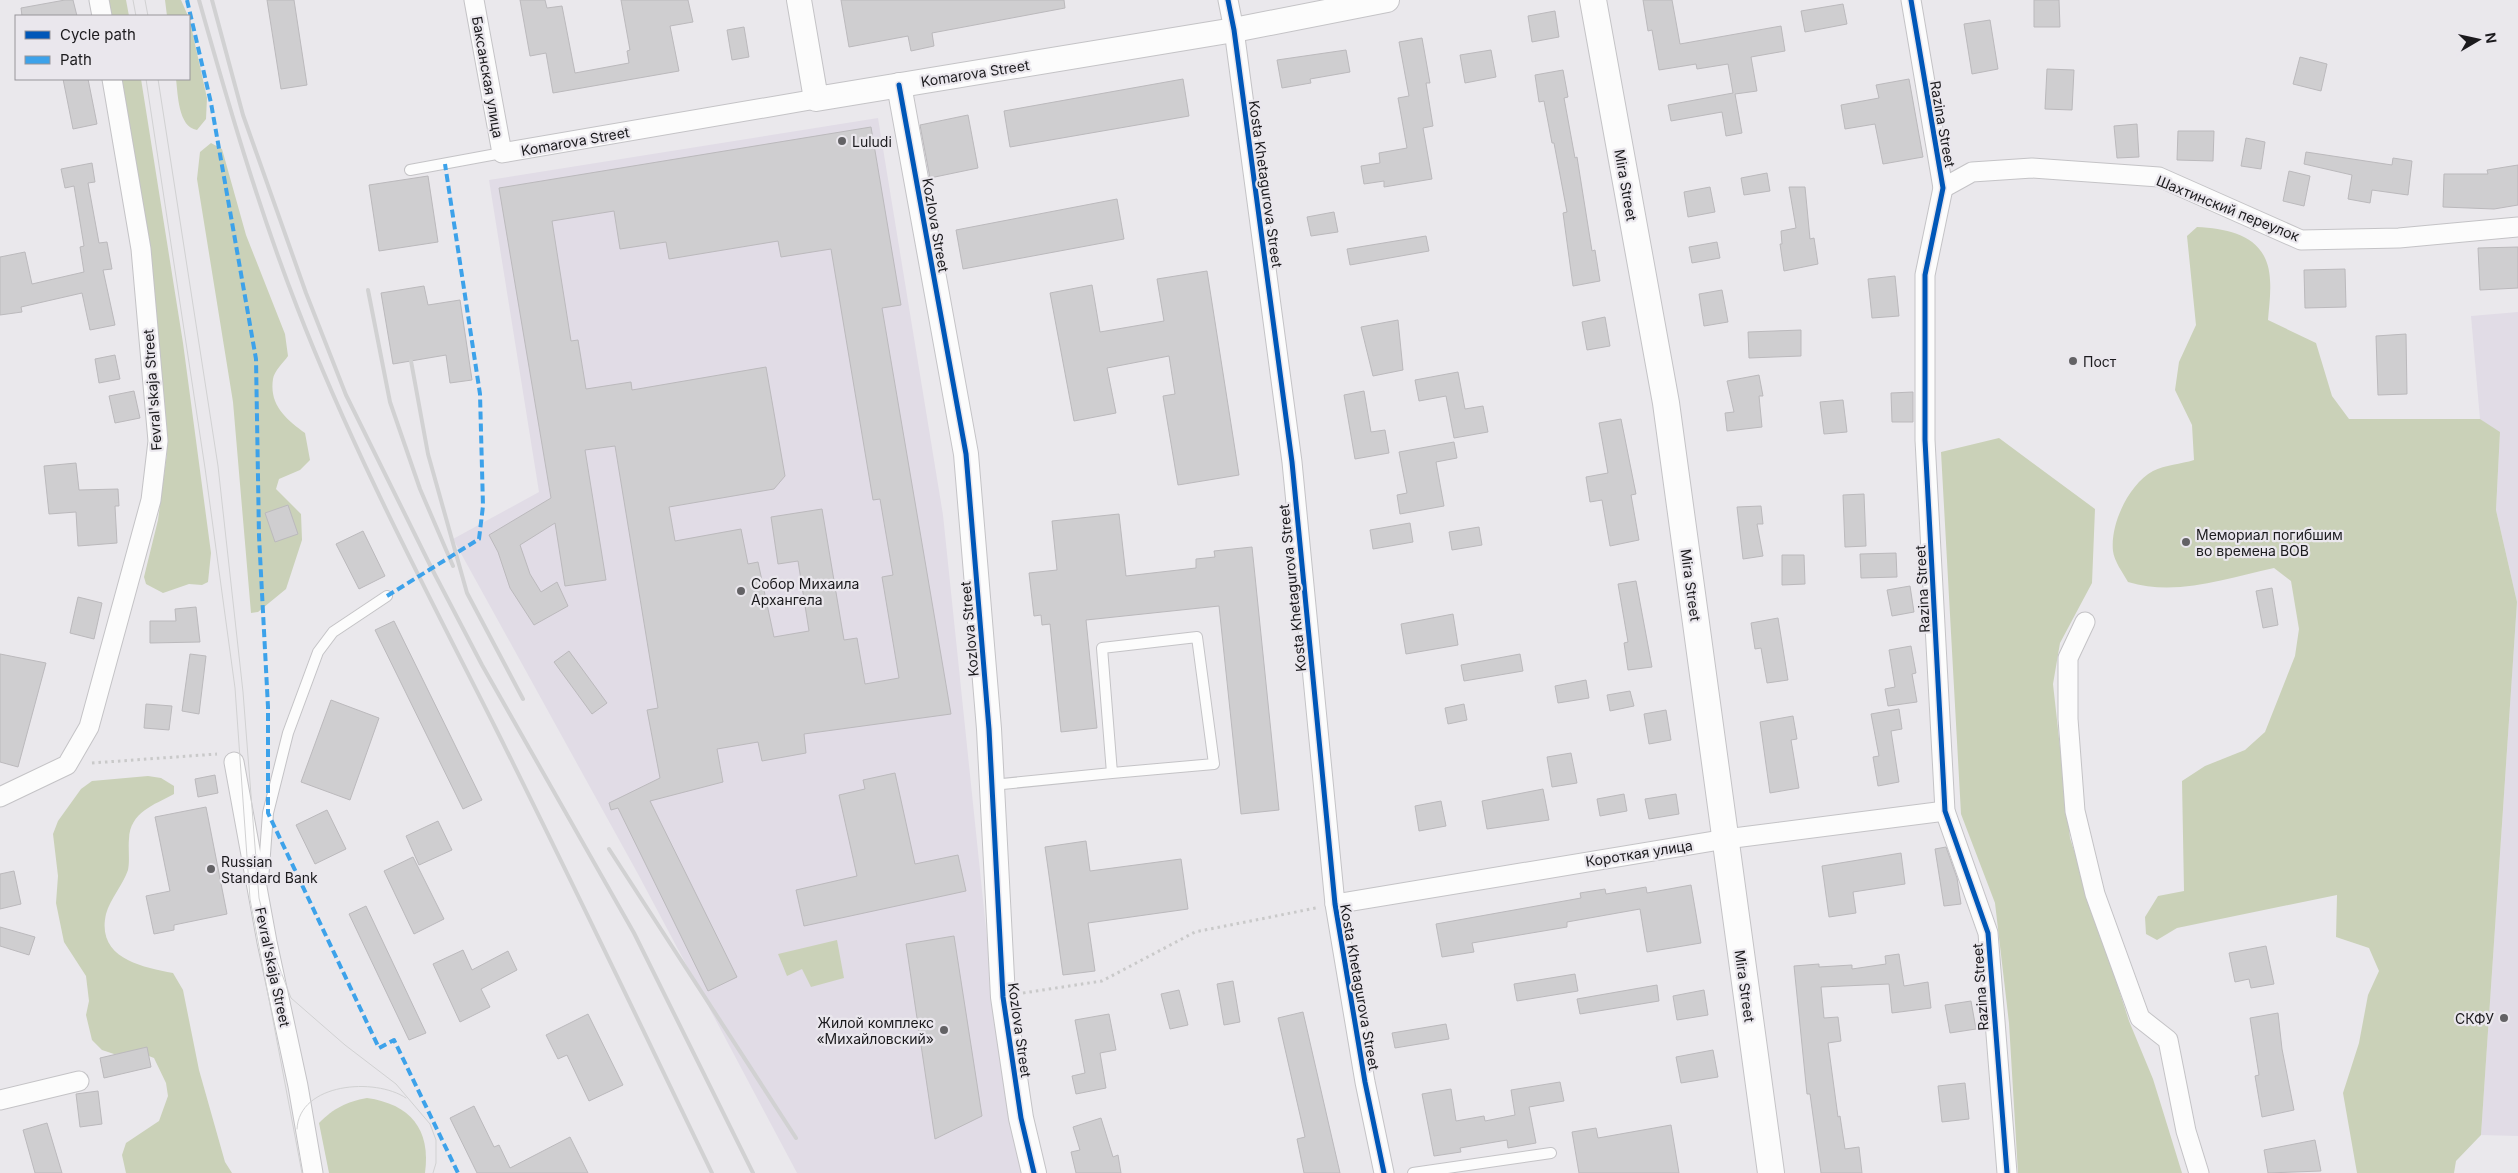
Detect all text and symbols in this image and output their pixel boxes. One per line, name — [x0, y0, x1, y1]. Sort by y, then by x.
legend — [15, 15, 190, 80]
street label: Баксанская улица — [469, 15, 507, 139]
north arrow — [2453, 15, 2503, 65]
text: Cycle path — [60, 25, 136, 44]
text: N — [2482, 31, 2501, 44]
text: Path — [60, 50, 92, 69]
street label: Komarova Street — [920, 56, 1031, 90]
street label: Razina Street — [1927, 79, 1959, 169]
street label: Kosta Khetagurova Street — [1246, 99, 1286, 269]
street label: Komarova Street — [520, 123, 631, 159]
place label: Luludi — [852, 133, 892, 150]
marker: Luludi — [836, 135, 848, 147]
street label: Mira Street — [1611, 148, 1641, 223]
street label: Шахтинский переулок — [2154, 172, 2302, 245]
street label: Kozlova Street — [919, 177, 953, 274]
street label: Fevral'skaja Street — [139, 328, 165, 451]
place label: Пост — [2083, 353, 2117, 370]
marker: Пост — [2067, 355, 2079, 367]
street label: Kosta Khetagurova Street — [1275, 503, 1309, 673]
place label: Мемориал погибшим во времена ВОВ — [2196, 526, 2343, 559]
marker: Мемориал погибшим во времена ВОВ — [2180, 536, 2192, 548]
street label: Razina Street — [1911, 544, 1933, 633]
street label: Mira Street — [1678, 548, 1705, 623]
place label: Собор Михаила Архангела — [751, 575, 859, 608]
street label: Kozlova Street — [956, 580, 982, 677]
marker: Собор Михаила Архангела — [735, 585, 747, 597]
street label: Короткая улица — [1584, 836, 1694, 870]
place label: Russian Standard Bank — [221, 853, 318, 886]
marker: Russian Standard Bank — [205, 863, 217, 875]
street label: Kosta Khetagurova Street — [1337, 903, 1383, 1072]
street label: Fevral'skaja Street — [252, 906, 294, 1029]
street label: Razina Street — [1968, 942, 1992, 1031]
street label: Mira Street — [1732, 949, 1759, 1024]
street label: Kozlova Street — [1005, 982, 1035, 1079]
place label: СКФУ — [2455, 1010, 2494, 1027]
marker: СКФУ — [2498, 1012, 2510, 1024]
place label: Жилой комплекс «Михайловский» — [816, 1014, 934, 1047]
marker: Жилой комплекс «Михайловский» — [938, 1024, 950, 1036]

